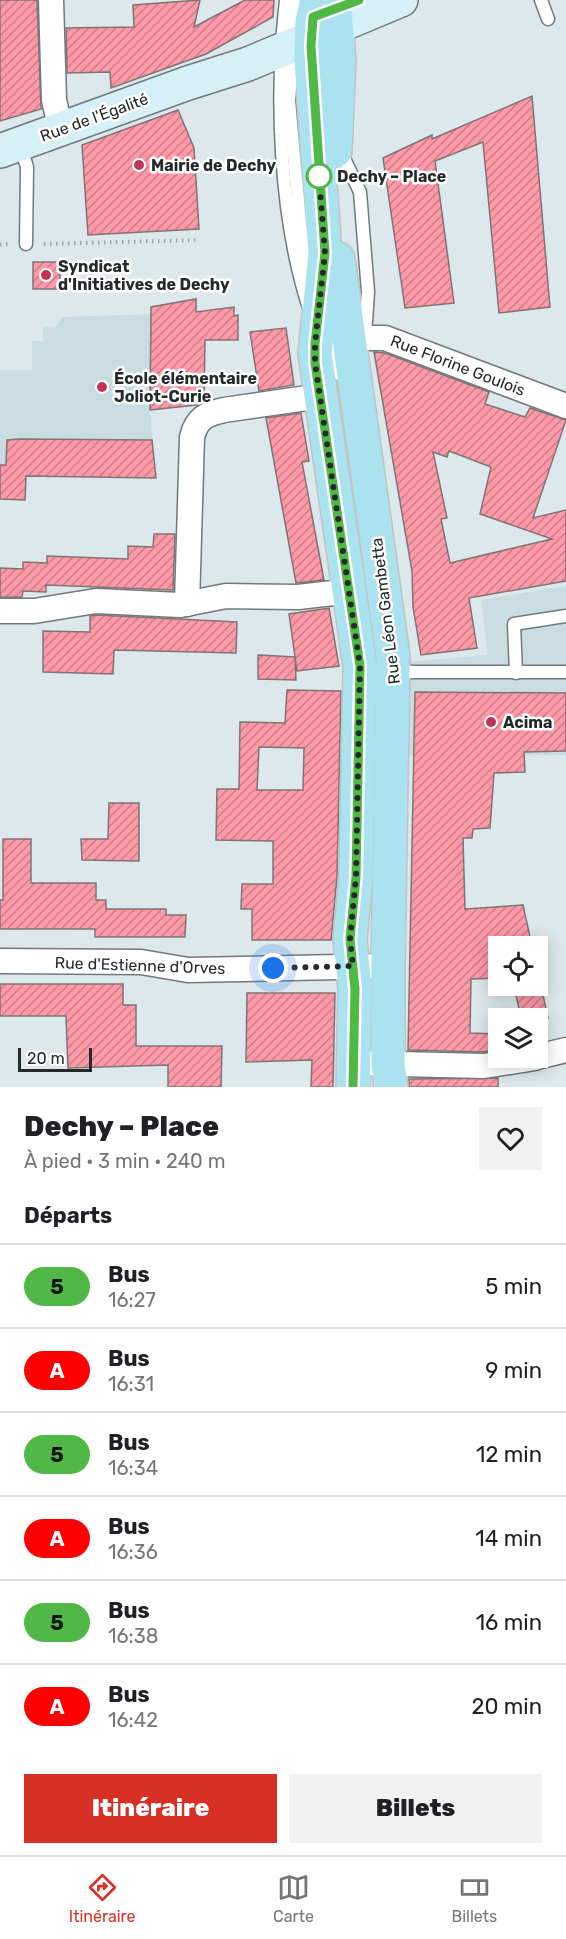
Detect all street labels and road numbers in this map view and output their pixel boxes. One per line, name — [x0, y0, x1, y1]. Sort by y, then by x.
street label: Rue de l'Égalité — [37, 89, 151, 146]
street label: Rue Florine Goulois — [388, 331, 528, 400]
street label: Rue Léon Gambetta — [367, 537, 404, 685]
street label: Rue d'Estienne d'Orves — [54, 953, 226, 978]

